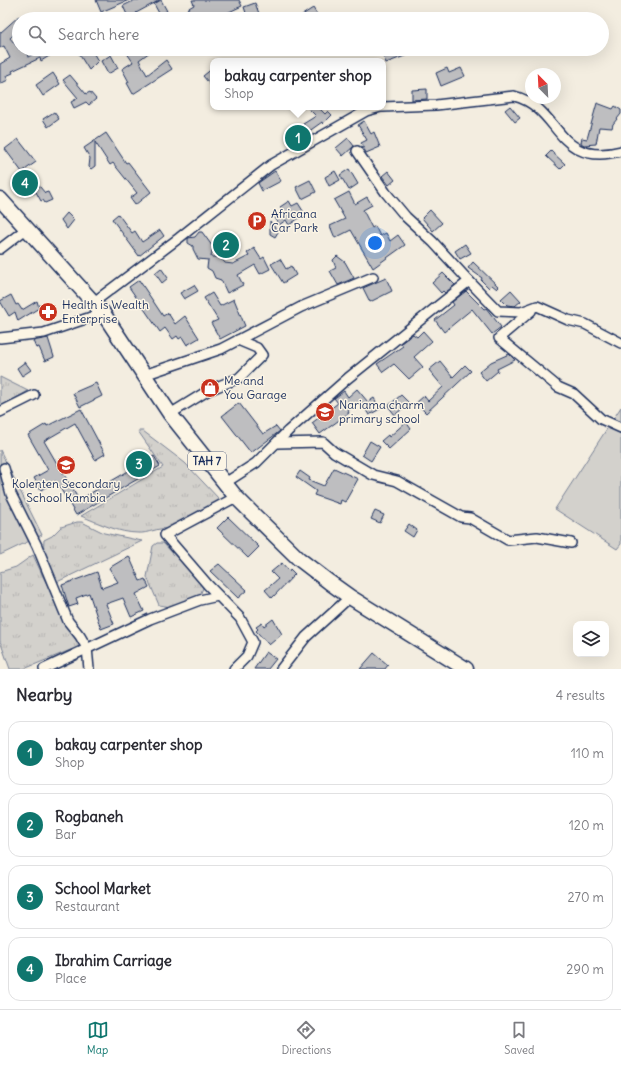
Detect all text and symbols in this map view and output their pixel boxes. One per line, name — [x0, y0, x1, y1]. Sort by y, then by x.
search box — [12, 12, 609, 56]
icon: search — [26, 23, 48, 45]
text: Search here — [58, 25, 139, 44]
popup — [210, 58, 386, 110]
text: bakay carpenter shop — [224, 66, 372, 85]
north arrow — [525, 68, 561, 104]
text: Shop — [224, 85, 254, 102]
pin: 1 — [285, 123, 311, 153]
pin: 4 — [12, 168, 38, 198]
place label: Africana Car Park — [271, 206, 318, 235]
parking icon: Africana Car Park — [246, 210, 268, 232]
pin: 2 — [213, 230, 239, 260]
your location — [365, 233, 385, 253]
place label: Health is Wealth Enterprise — [62, 297, 149, 326]
pharmacy icon: Health is Wealth Enterprise — [37, 301, 59, 323]
place label: Me and You Garage — [224, 373, 287, 402]
shop icon: Me and You Garage — [199, 377, 221, 399]
place label: Nariama charm primary school — [339, 397, 424, 426]
school or university icon: Nariama charm primary school — [314, 401, 336, 423]
pin: 3 — [126, 449, 152, 479]
road number: TAH 7 — [188, 452, 226, 470]
school or university icon: Kolenten Secondary School Kambia — [55, 454, 77, 476]
place label: Kolenten Secondary School Kambia — [12, 476, 120, 505]
map controls — [573, 621, 609, 657]
button: layers — [573, 621, 609, 657]
text: Nearby — [16, 684, 72, 706]
text: 4 results — [556, 687, 605, 704]
text: bakay carpenter shop — [55, 735, 202, 754]
text: 1 — [27, 745, 33, 762]
text: 110 m — [571, 745, 604, 762]
text: Shop — [55, 754, 84, 771]
text: Rogbaneh — [55, 807, 124, 826]
text: 2 — [26, 817, 34, 834]
text: 120 m — [569, 817, 604, 834]
text: Bar — [55, 826, 76, 843]
text: School Market — [55, 879, 151, 898]
text: 3 — [26, 889, 34, 906]
text: 270 m — [567, 889, 604, 906]
text: Restaurant — [55, 898, 120, 915]
text: Ibrahim Carriage — [55, 951, 172, 970]
text: 4 — [26, 961, 34, 978]
text: 290 m — [566, 961, 604, 978]
text: Place — [55, 970, 86, 987]
tab: Map — [87, 1019, 109, 1057]
tab: Directions — [282, 1019, 331, 1057]
tab: Saved — [504, 1019, 534, 1057]

